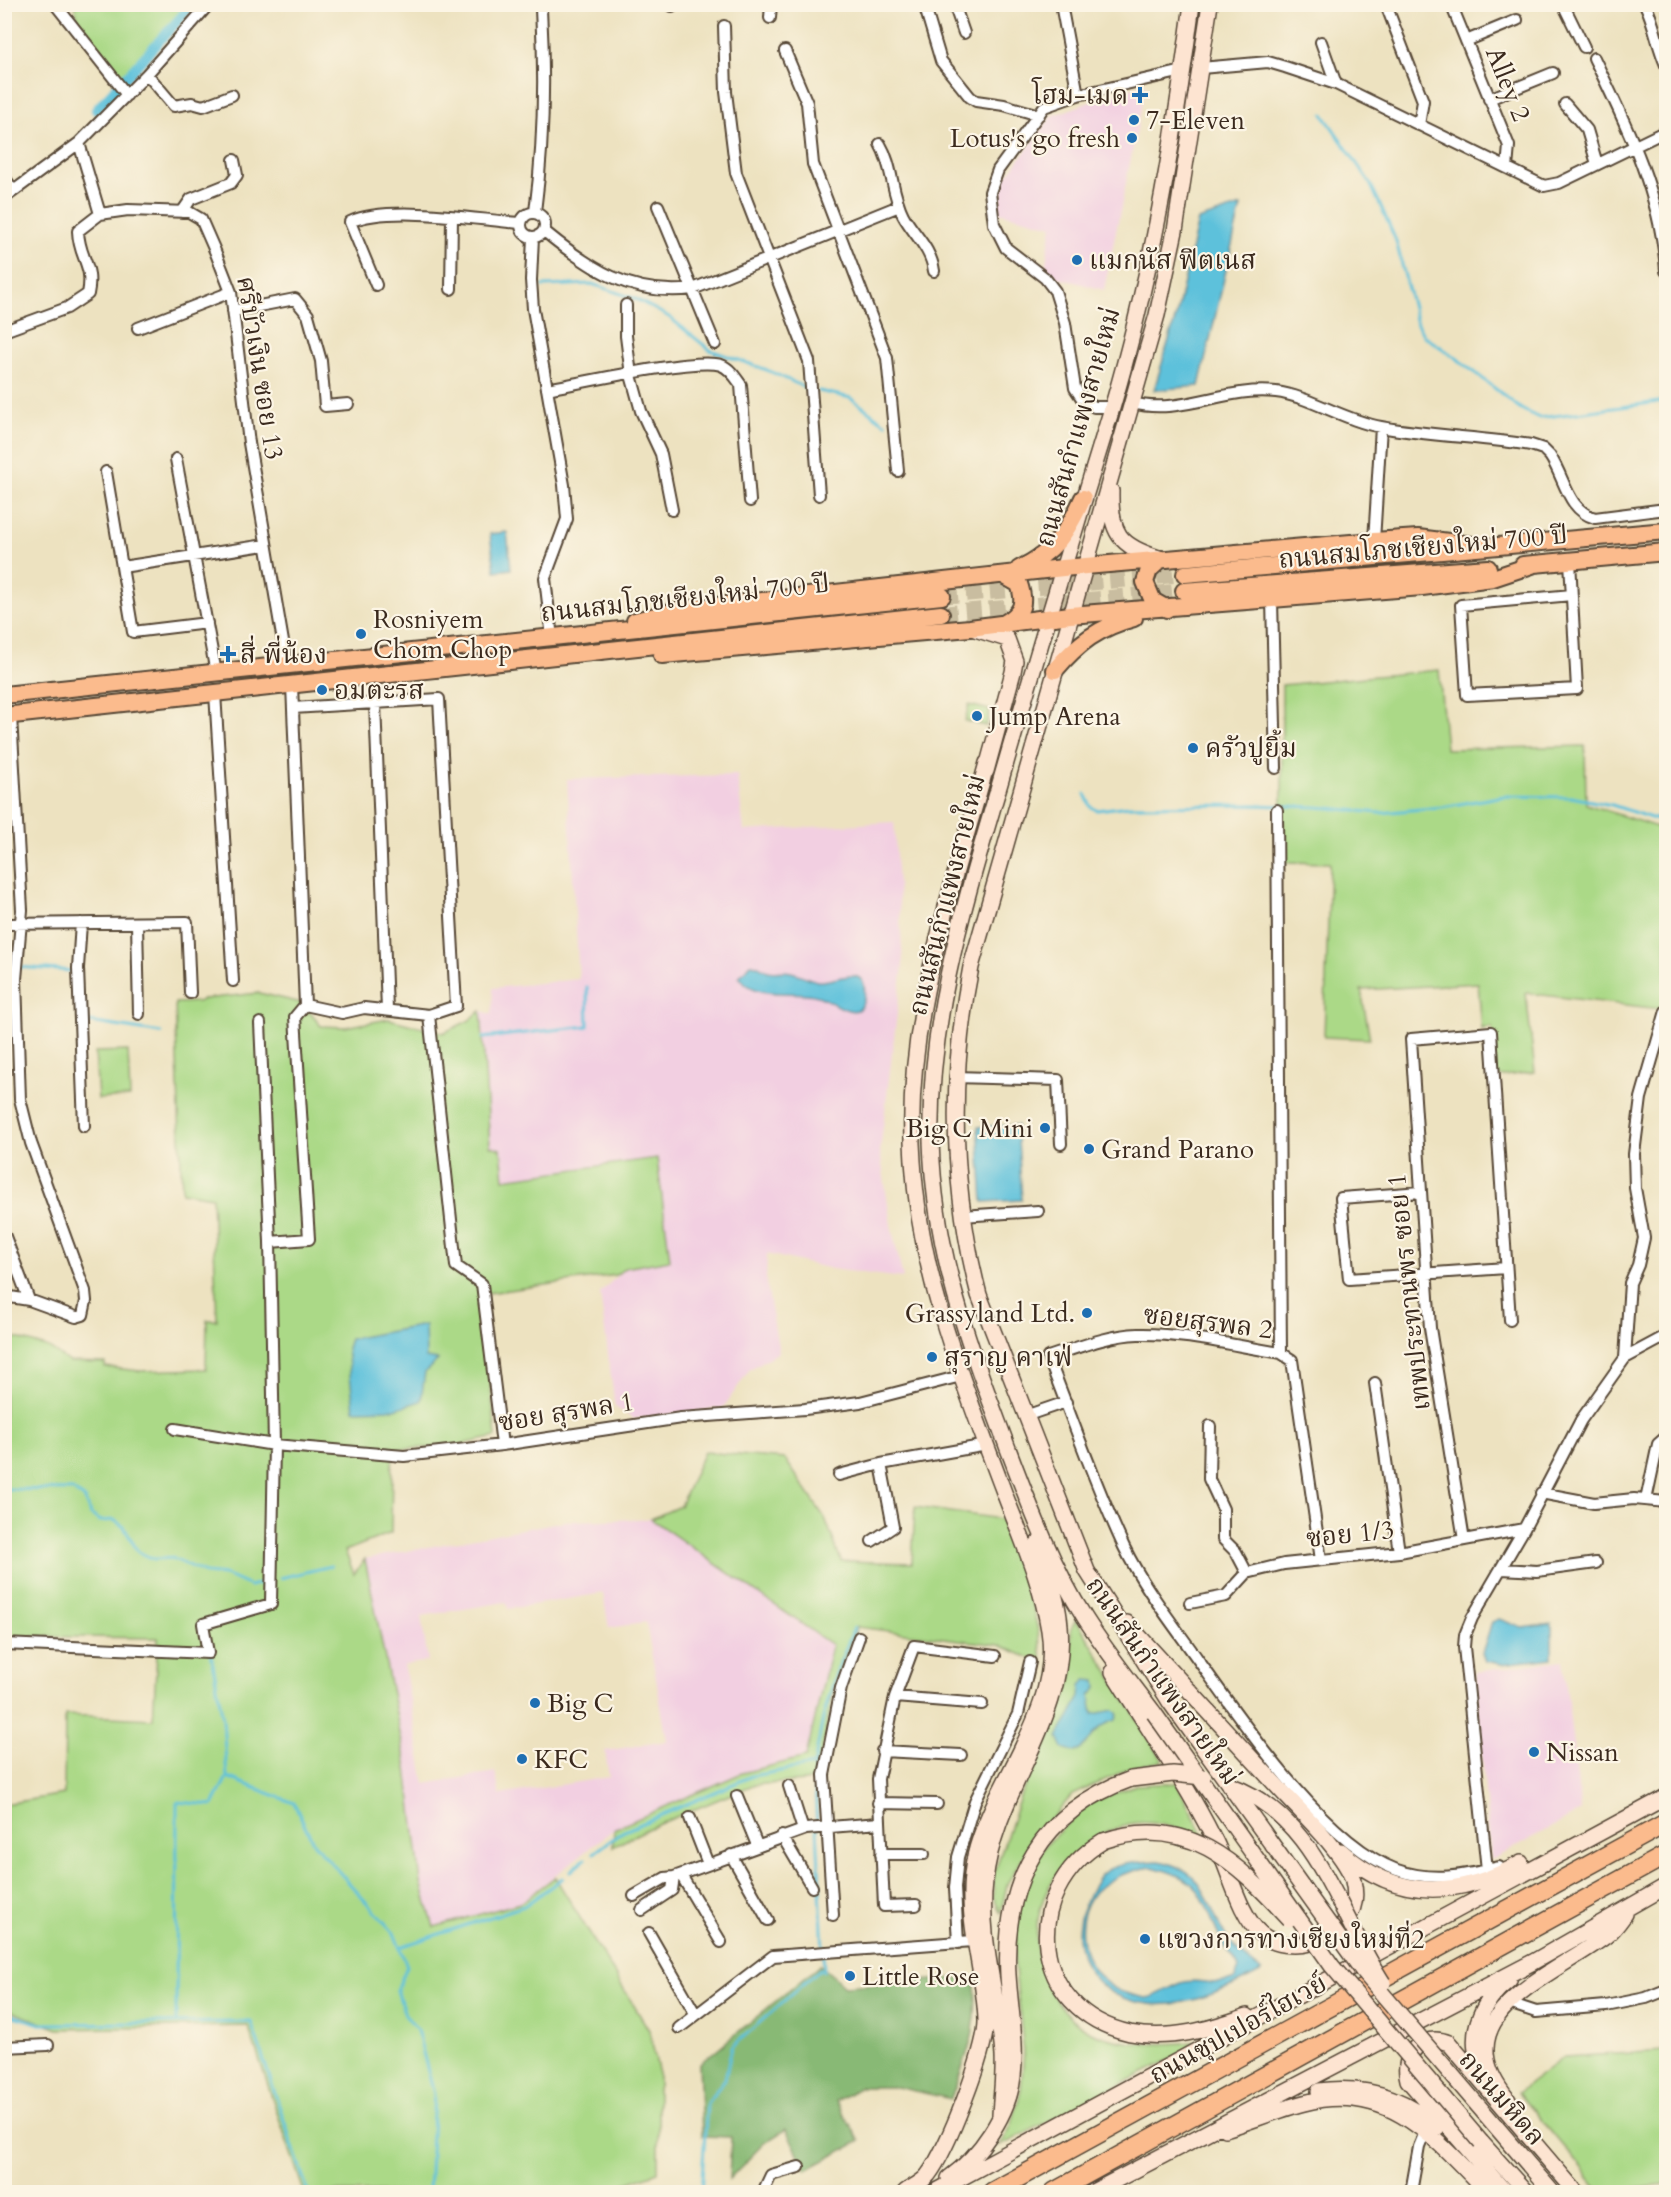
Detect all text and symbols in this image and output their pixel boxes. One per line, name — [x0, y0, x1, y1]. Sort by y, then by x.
street label: Alley 2 — [1477, 41, 1539, 127]
place label: โฮม-เมด — [1031, 77, 1128, 113]
marker: โฮม-เมด — [1133, 88, 1147, 102]
place label: 7-Eleven — [1146, 103, 1245, 138]
marker: 7-Eleven — [1127, 113, 1141, 127]
place label: Lotus's go fresh — [950, 121, 1120, 156]
marker: Lotus's go fresh — [1125, 131, 1139, 145]
place label: แมกนัส ฟิตเนส — [1089, 243, 1256, 278]
marker: แมกนัส ฟิตเนส — [1070, 253, 1084, 267]
street label: ศรีบัวเงิน ซอย 13 — [228, 274, 292, 462]
street label: ถนนสันกำแพงสายใหม่ — [1026, 303, 1129, 551]
street label: ถนนสมโภชเชียงใหม่ 700 ปี — [1277, 516, 1569, 577]
street label: ถนนสมโภชเชียงใหม่ 700 ปี — [539, 564, 831, 631]
place label: Rosniyem Chom Chop — [373, 602, 512, 667]
marker: Rosniyem Chom Chop — [354, 627, 368, 641]
place label: สี่ พี่น้อง — [240, 635, 327, 672]
marker: สี่ พี่น้อง — [221, 647, 235, 661]
place label: อมตะรส — [334, 673, 424, 708]
marker: อมตะรส — [315, 683, 329, 697]
place label: Jump Arena — [985, 699, 1121, 734]
marker: Jump Arena — [970, 709, 984, 723]
place label: ครัวปูยิ้ม — [1205, 729, 1297, 766]
marker: ครัวปูยิ้ม — [1186, 741, 1200, 755]
street label: ถนนสันกำแพงสายใหม่ — [899, 770, 994, 1019]
place label: Big C Mini — [906, 1111, 1033, 1146]
marker: Big C Mini — [1038, 1121, 1052, 1135]
place label: Grand Parano — [1101, 1132, 1254, 1167]
marker: Grand Parano — [1082, 1142, 1096, 1156]
street label: เทพประทานพร ซอย 1 — [1379, 1171, 1439, 1413]
place label: Grassyland Ltd. — [905, 1296, 1075, 1331]
street label: ซอยสุรพล 2 — [1141, 1297, 1275, 1347]
marker: Grassyland Ltd. — [1080, 1306, 1094, 1320]
place label: สุราญ คาเฟ่ — [944, 1340, 1072, 1375]
marker: สุราญ คาเฟ่ — [925, 1350, 939, 1364]
street label: ซอย สุรพล 1 — [496, 1384, 636, 1440]
street label: ซอย 1/3 — [1304, 1512, 1396, 1556]
street label: ถนนสันกำแพงสายใหม่ — [1078, 1569, 1249, 1792]
place label: Big C — [547, 1686, 613, 1721]
marker: Big C — [528, 1696, 542, 1710]
place label: Nissan — [1546, 1735, 1619, 1770]
place label: KFC — [534, 1742, 588, 1777]
marker: Nissan — [1527, 1745, 1541, 1759]
marker: KFC — [515, 1752, 529, 1766]
place label: แขวงการทางเชียงใหม่ที่2 — [1157, 1920, 1425, 1957]
marker: แขวงการทางเชียงใหม่ที่2 — [1138, 1932, 1152, 1946]
place label: Little Rose — [862, 1959, 979, 1994]
street label: ถนนซุปเปอร์ไฮเวย์ — [1143, 1965, 1333, 2092]
marker: Little Rose — [843, 1969, 857, 1983]
street label: ถนนมหิดล — [1451, 2043, 1553, 2153]

